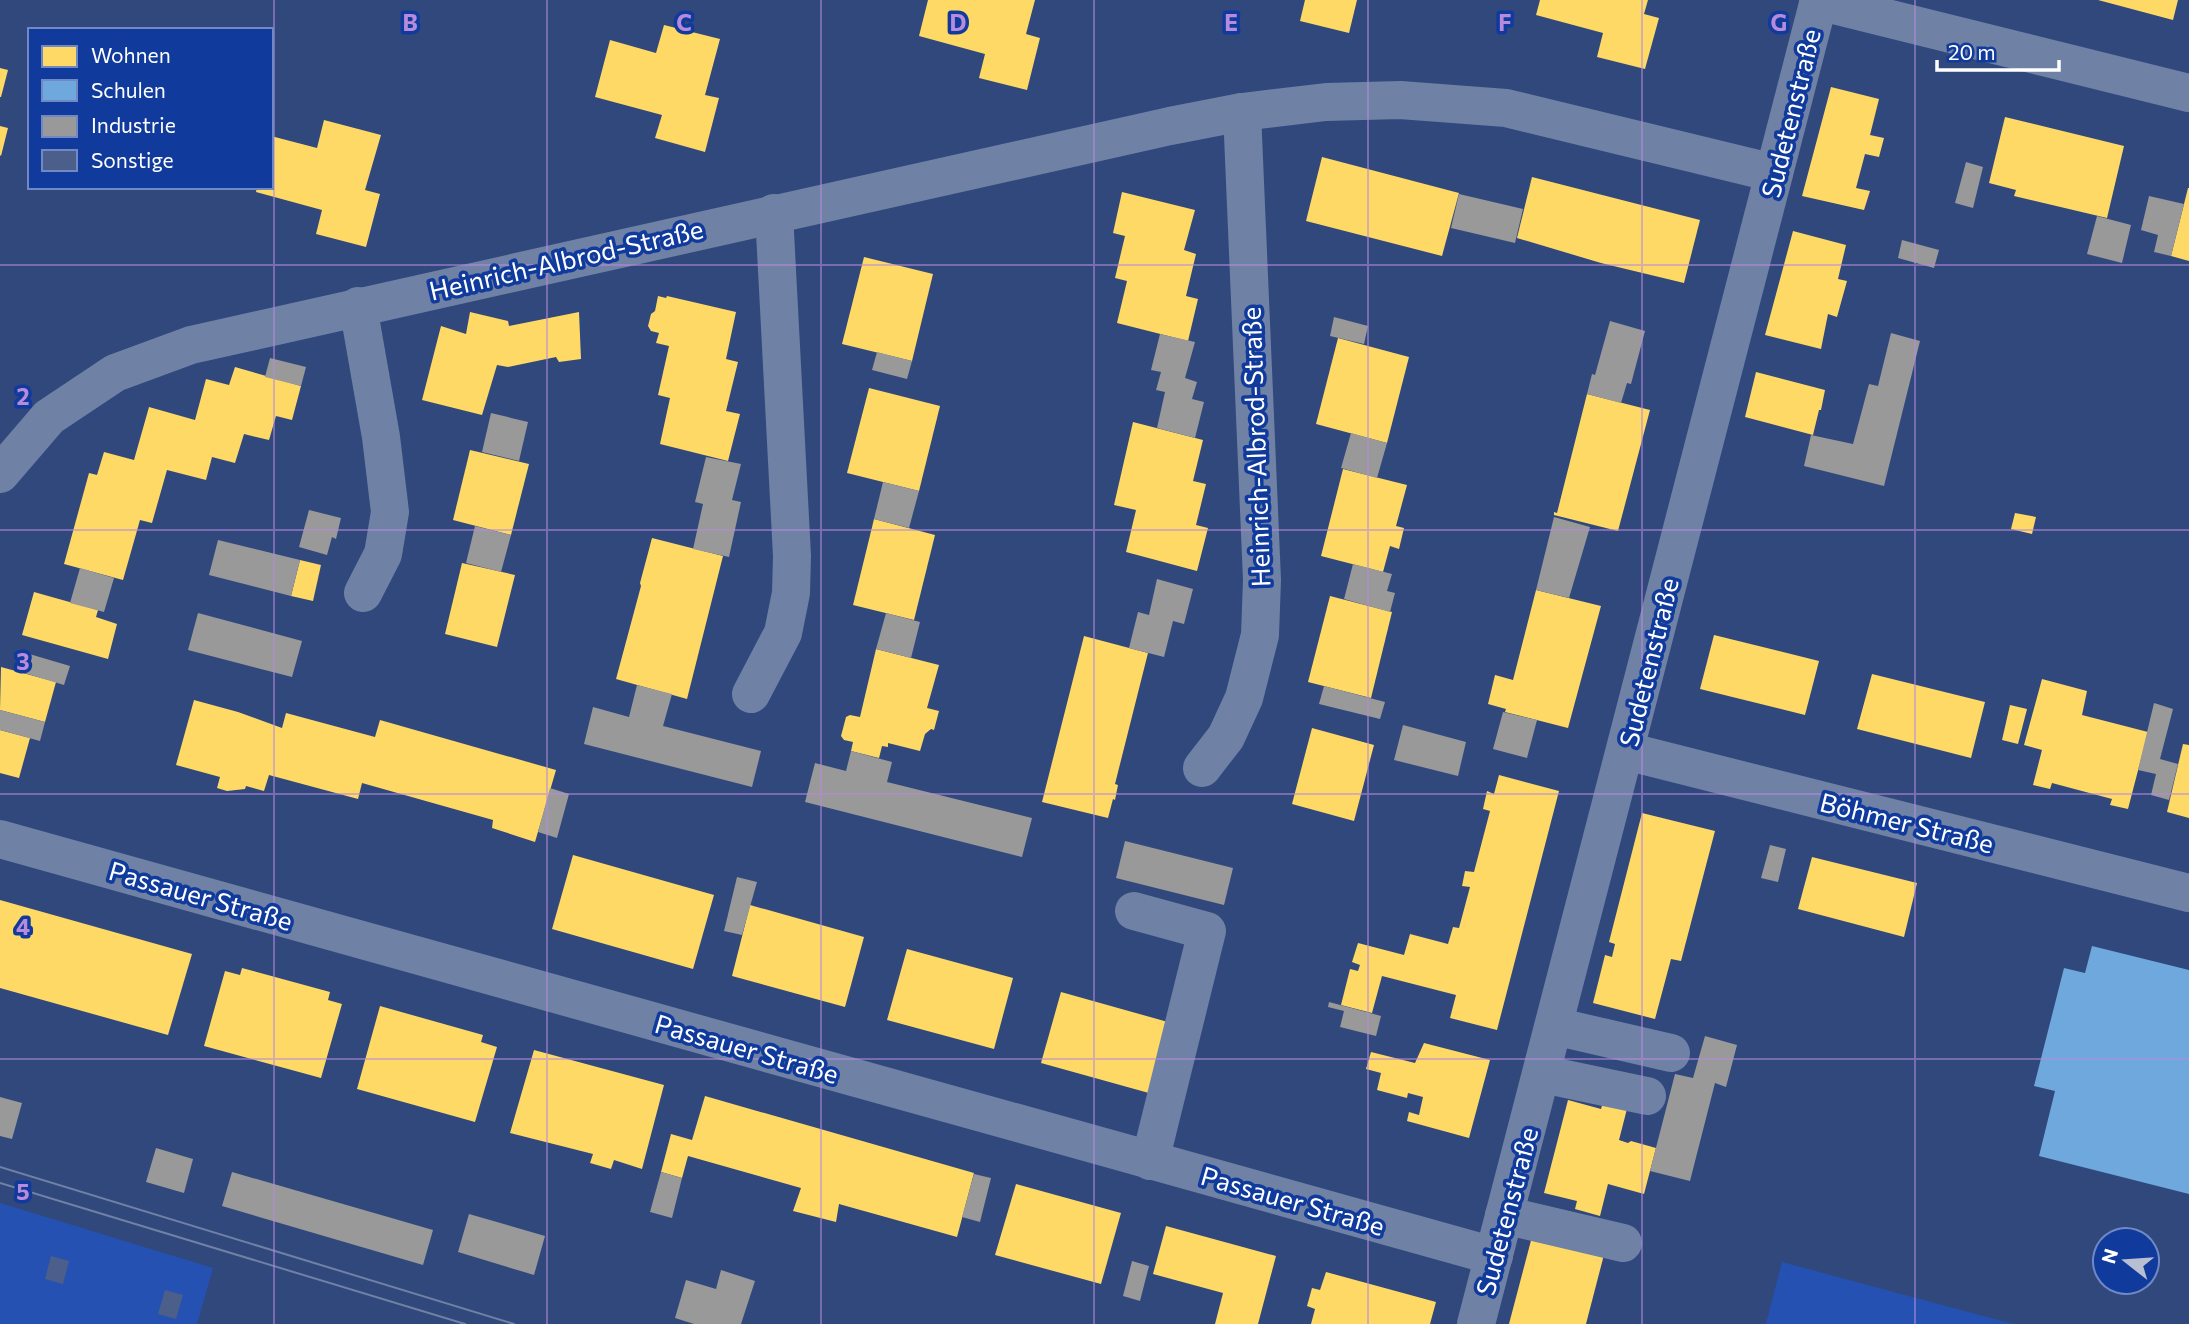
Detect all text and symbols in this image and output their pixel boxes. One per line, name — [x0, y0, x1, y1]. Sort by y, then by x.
text: B — [402, 8, 418, 36]
text: C — [676, 8, 692, 36]
text: D — [950, 8, 967, 36]
text: E — [1224, 8, 1238, 36]
text: F — [1498, 8, 1512, 36]
text: G — [1771, 8, 1787, 36]
street label: Sudetenstraße — [1754, 25, 1826, 201]
legend — [28, 28, 273, 189]
scale bar — [1937, 28, 2060, 72]
text: 20 m — [1948, 39, 1996, 64]
text: Wohnen — [91, 42, 171, 67]
text: Schulen — [91, 77, 166, 102]
text: Industrie — [91, 112, 176, 137]
text: Sonstige — [91, 147, 174, 172]
street label: Heinrich-Albrod-Straße — [426, 212, 706, 306]
street label: Heinrich-Albrod-Straße — [1235, 306, 1275, 588]
text: 2 — [16, 382, 30, 410]
street label: Sudetenstraße — [1612, 574, 1684, 750]
text: 3 — [16, 647, 30, 675]
street label: Böhmer Straße — [1817, 785, 1997, 859]
street label: Passauer Straße — [106, 854, 296, 936]
text: 4 — [16, 912, 30, 940]
street label: Passauer Straße — [652, 1007, 842, 1089]
street label: Sudetenstraße — [1469, 1123, 1543, 1299]
street label: Passauer Straße — [1198, 1159, 1388, 1241]
text: 5 — [16, 1177, 30, 1205]
north arrow — [2091, 1226, 2161, 1296]
text: N — [2096, 1246, 2122, 1266]

